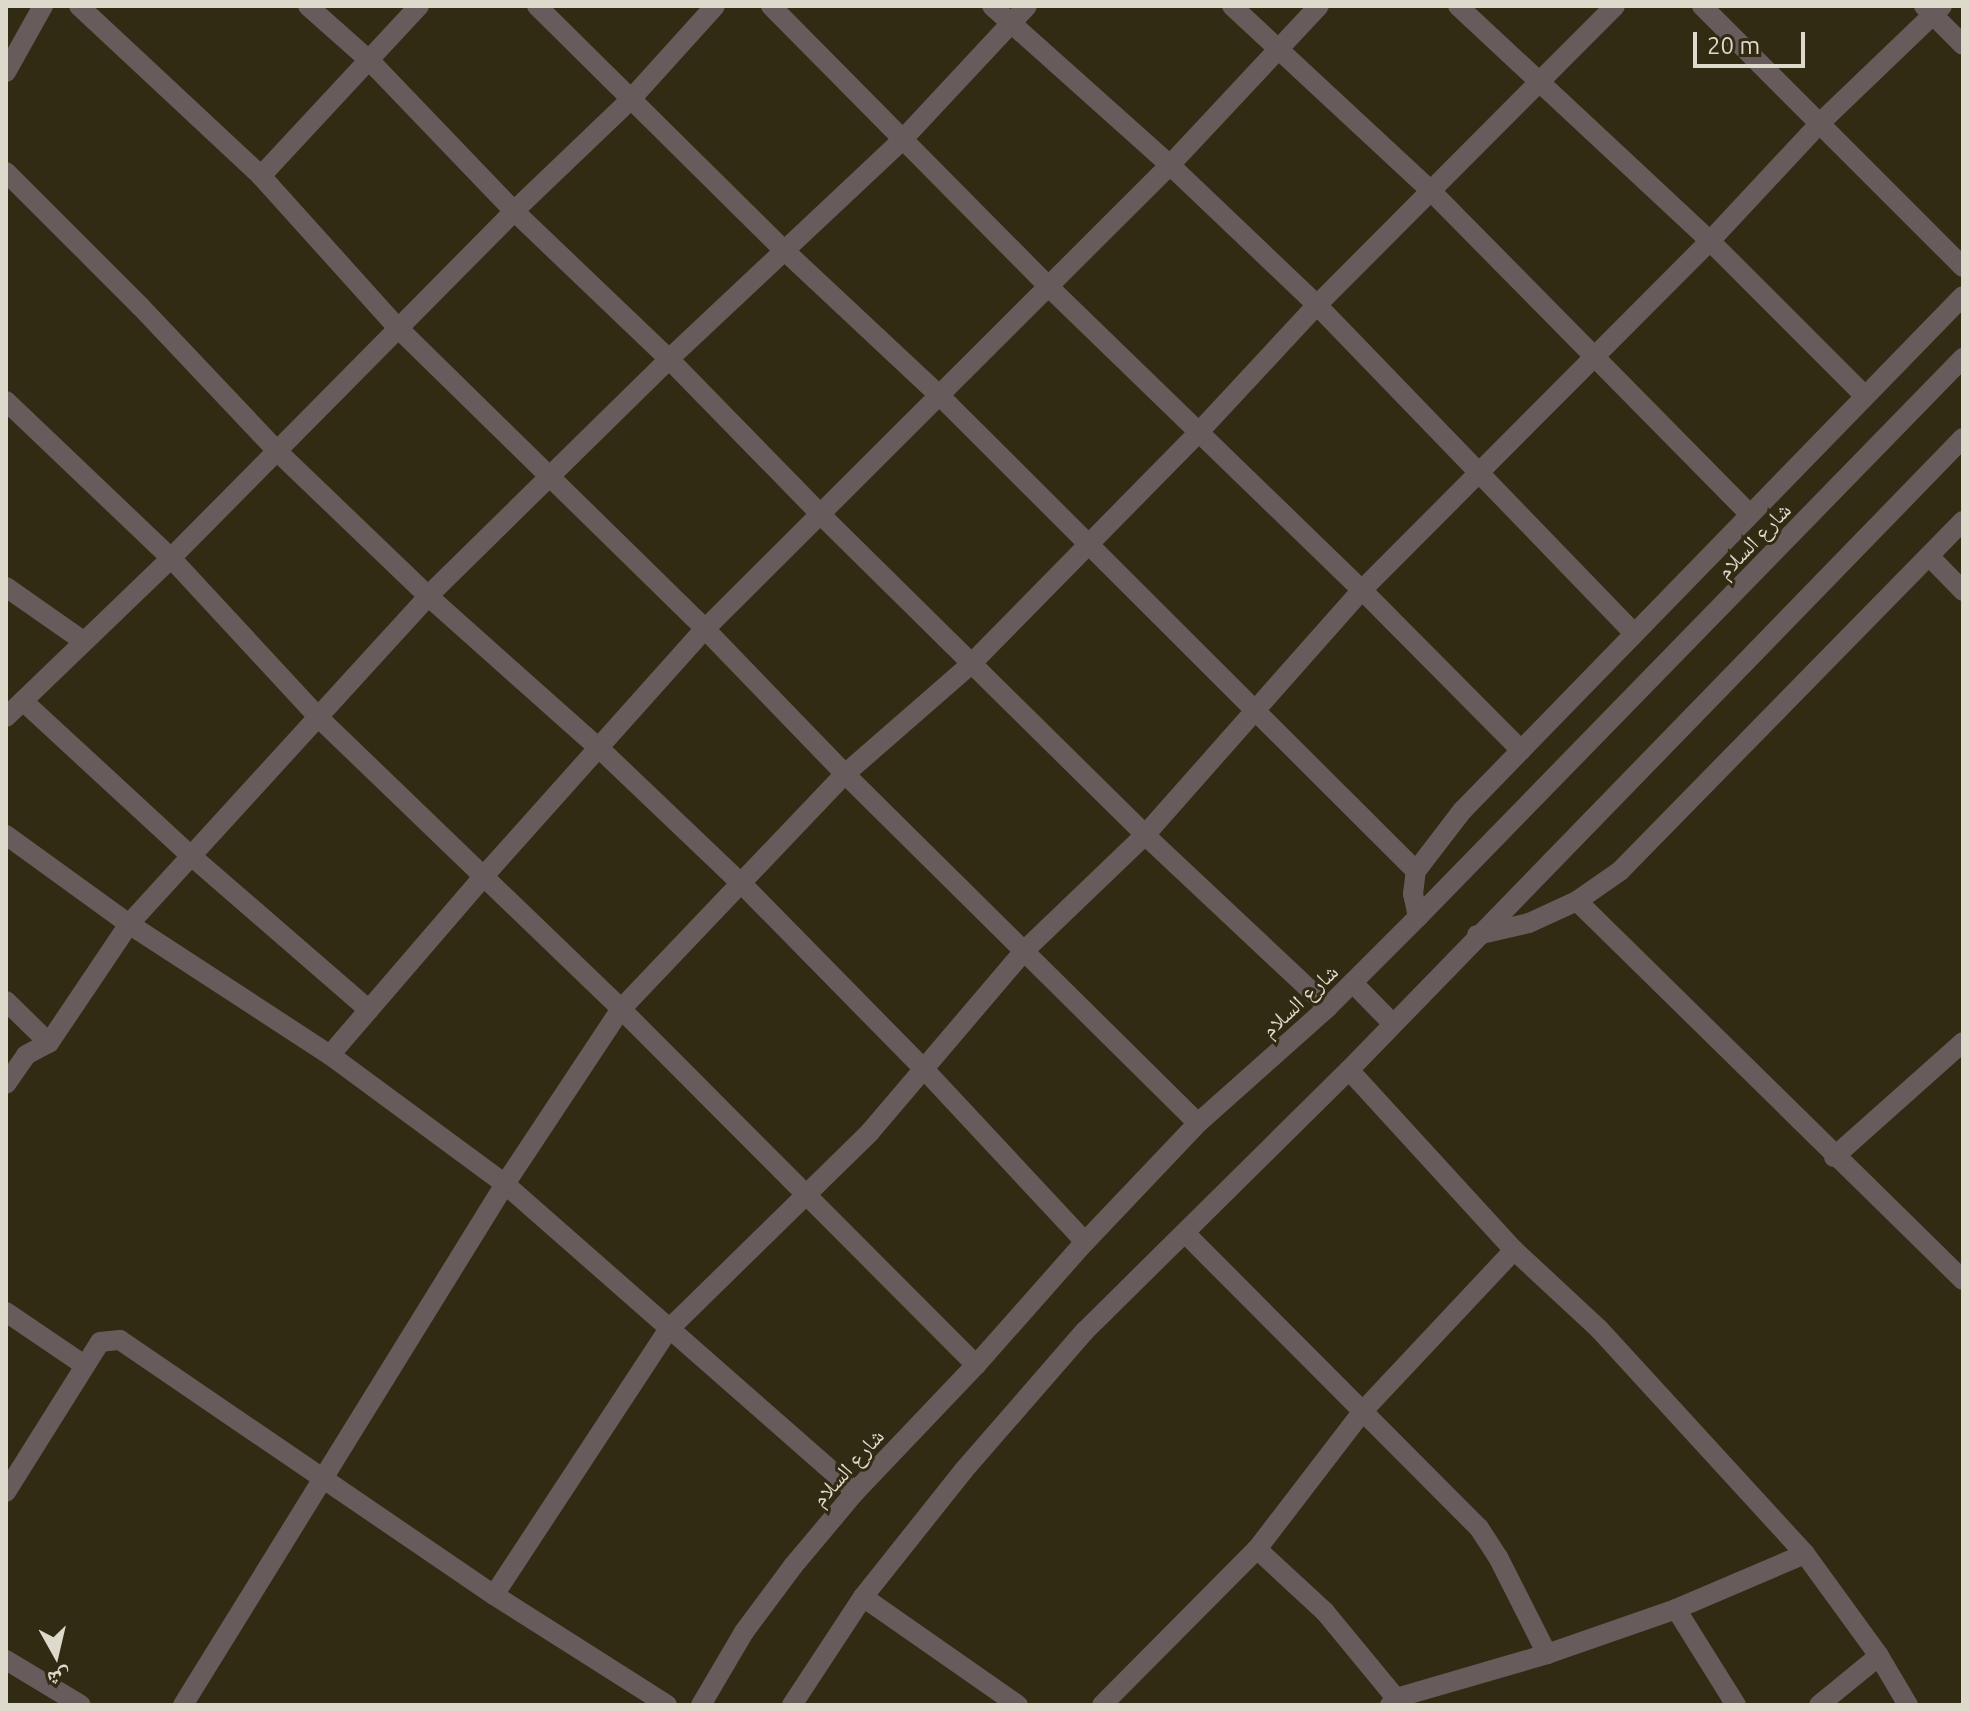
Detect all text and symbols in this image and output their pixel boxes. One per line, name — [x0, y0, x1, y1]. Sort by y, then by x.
scale bar — [1697, 16, 1809, 66]
text: 20 m — [1707, 32, 1760, 59]
street label: شارع السلام — [1710, 496, 1796, 584]
street label: شارع السلام — [1255, 958, 1343, 1042]
street label: شارع السلام — [805, 1423, 889, 1511]
north arrow — [16, 1615, 96, 1695]
text: ش — [46, 1665, 73, 1693]

